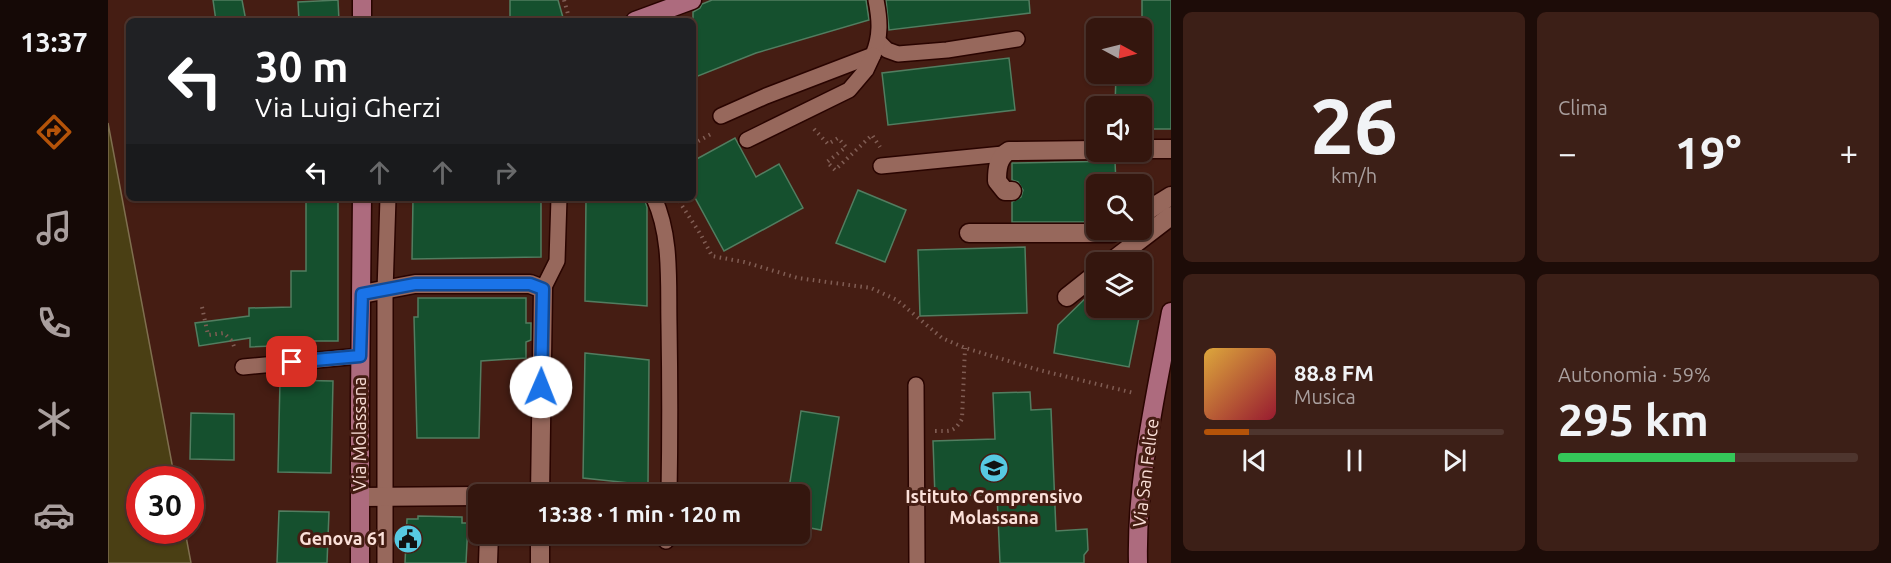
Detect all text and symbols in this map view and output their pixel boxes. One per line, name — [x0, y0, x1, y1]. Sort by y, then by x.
north arrow — [1086, 18, 1152, 84]
map controls — [1086, 18, 1152, 318]
text: 13:37 — [20, 27, 88, 57]
icon: left — [156, 42, 234, 120]
text: 30 m — [255, 43, 349, 90]
text: 26 — [1310, 81, 1398, 169]
text: Via Luigi Gherzi — [255, 92, 441, 122]
button: sound — [1086, 96, 1152, 162]
text: Clima — [1558, 96, 1608, 119]
icon: directions — [33, 111, 75, 153]
text: 19° — [1675, 127, 1741, 178]
text: − — [1558, 134, 1577, 171]
text: + — [1839, 134, 1858, 171]
icon: left — [300, 156, 333, 189]
icon: ahead — [363, 156, 396, 189]
icon: ahead — [426, 156, 459, 189]
icon: right — [489, 156, 522, 189]
text: km/h — [1331, 164, 1377, 187]
button: search — [1086, 174, 1152, 240]
icon: music — [33, 207, 75, 249]
button: layers — [1086, 252, 1152, 318]
icon: phone — [33, 302, 75, 344]
pin — [266, 336, 317, 387]
icon: arrive — [275, 345, 308, 378]
position arrow — [509, 355, 573, 419]
text: 88.8 FM — [1294, 360, 1374, 385]
text: Autonomia · 59% — [1558, 363, 1711, 386]
street label: Via Molassana — [349, 377, 369, 491]
text: Musica — [1294, 385, 1356, 408]
text: 295 km — [1558, 394, 1709, 445]
icon: climate — [33, 398, 75, 440]
street label: Via San Felice — [1128, 417, 1162, 528]
icon: previous — [1238, 444, 1271, 477]
icon: pause — [1338, 444, 1371, 477]
icon: next — [1438, 444, 1471, 477]
school or university icon: Istituto Comprensivo Molassana — [978, 452, 1010, 484]
speed limit sign: 30 — [126, 466, 204, 544]
place label: Istituto Comprensivo Molassana — [905, 486, 1083, 527]
icon: car — [33, 494, 75, 536]
text: 13:38 · 1 min · 120 m — [537, 501, 741, 526]
public building icon: Genova 61 — [392, 523, 424, 555]
place label: Genova 61 — [299, 528, 387, 548]

